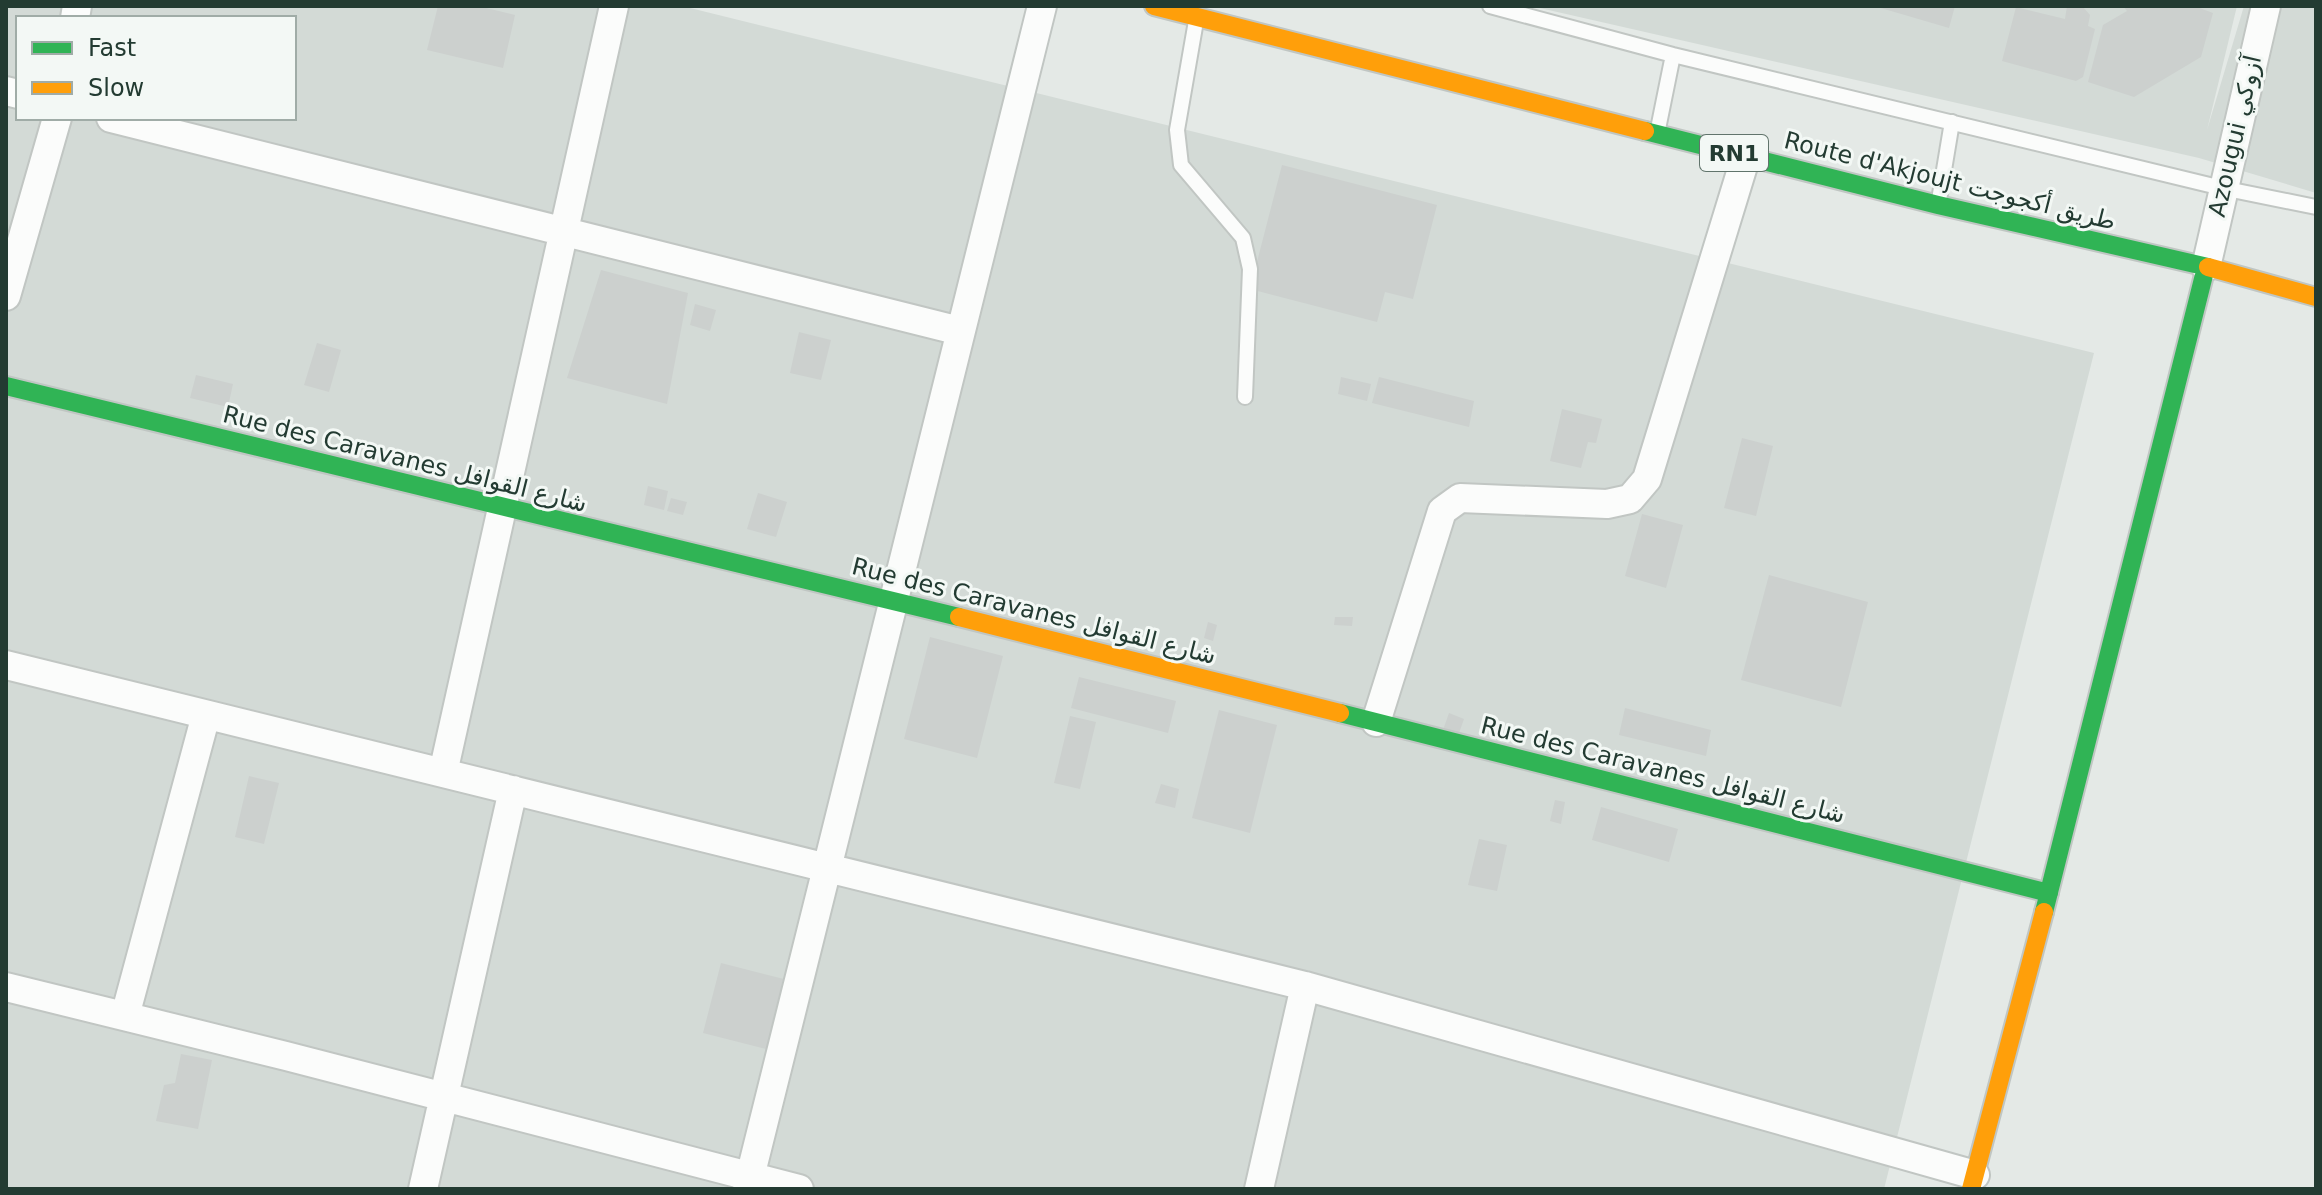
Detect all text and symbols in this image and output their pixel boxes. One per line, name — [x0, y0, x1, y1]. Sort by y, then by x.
legend — [16, 16, 296, 120]
text: Fast — [88, 34, 136, 62]
street label: Azougui آزوكي — [2202, 51, 2267, 220]
text: Slow — [88, 74, 144, 102]
street label: Route d'Akjoujt طريق أكجوجت — [1781, 124, 2119, 236]
road number: RN1 — [1700, 135, 1768, 171]
street label: Rue des Caravanes شارع القوافل — [220, 400, 590, 518]
street label: Rue des Caravanes شارع القوافل — [849, 552, 1219, 670]
street label: Rue des Caravanes شارع القوافل — [1478, 711, 1848, 829]

